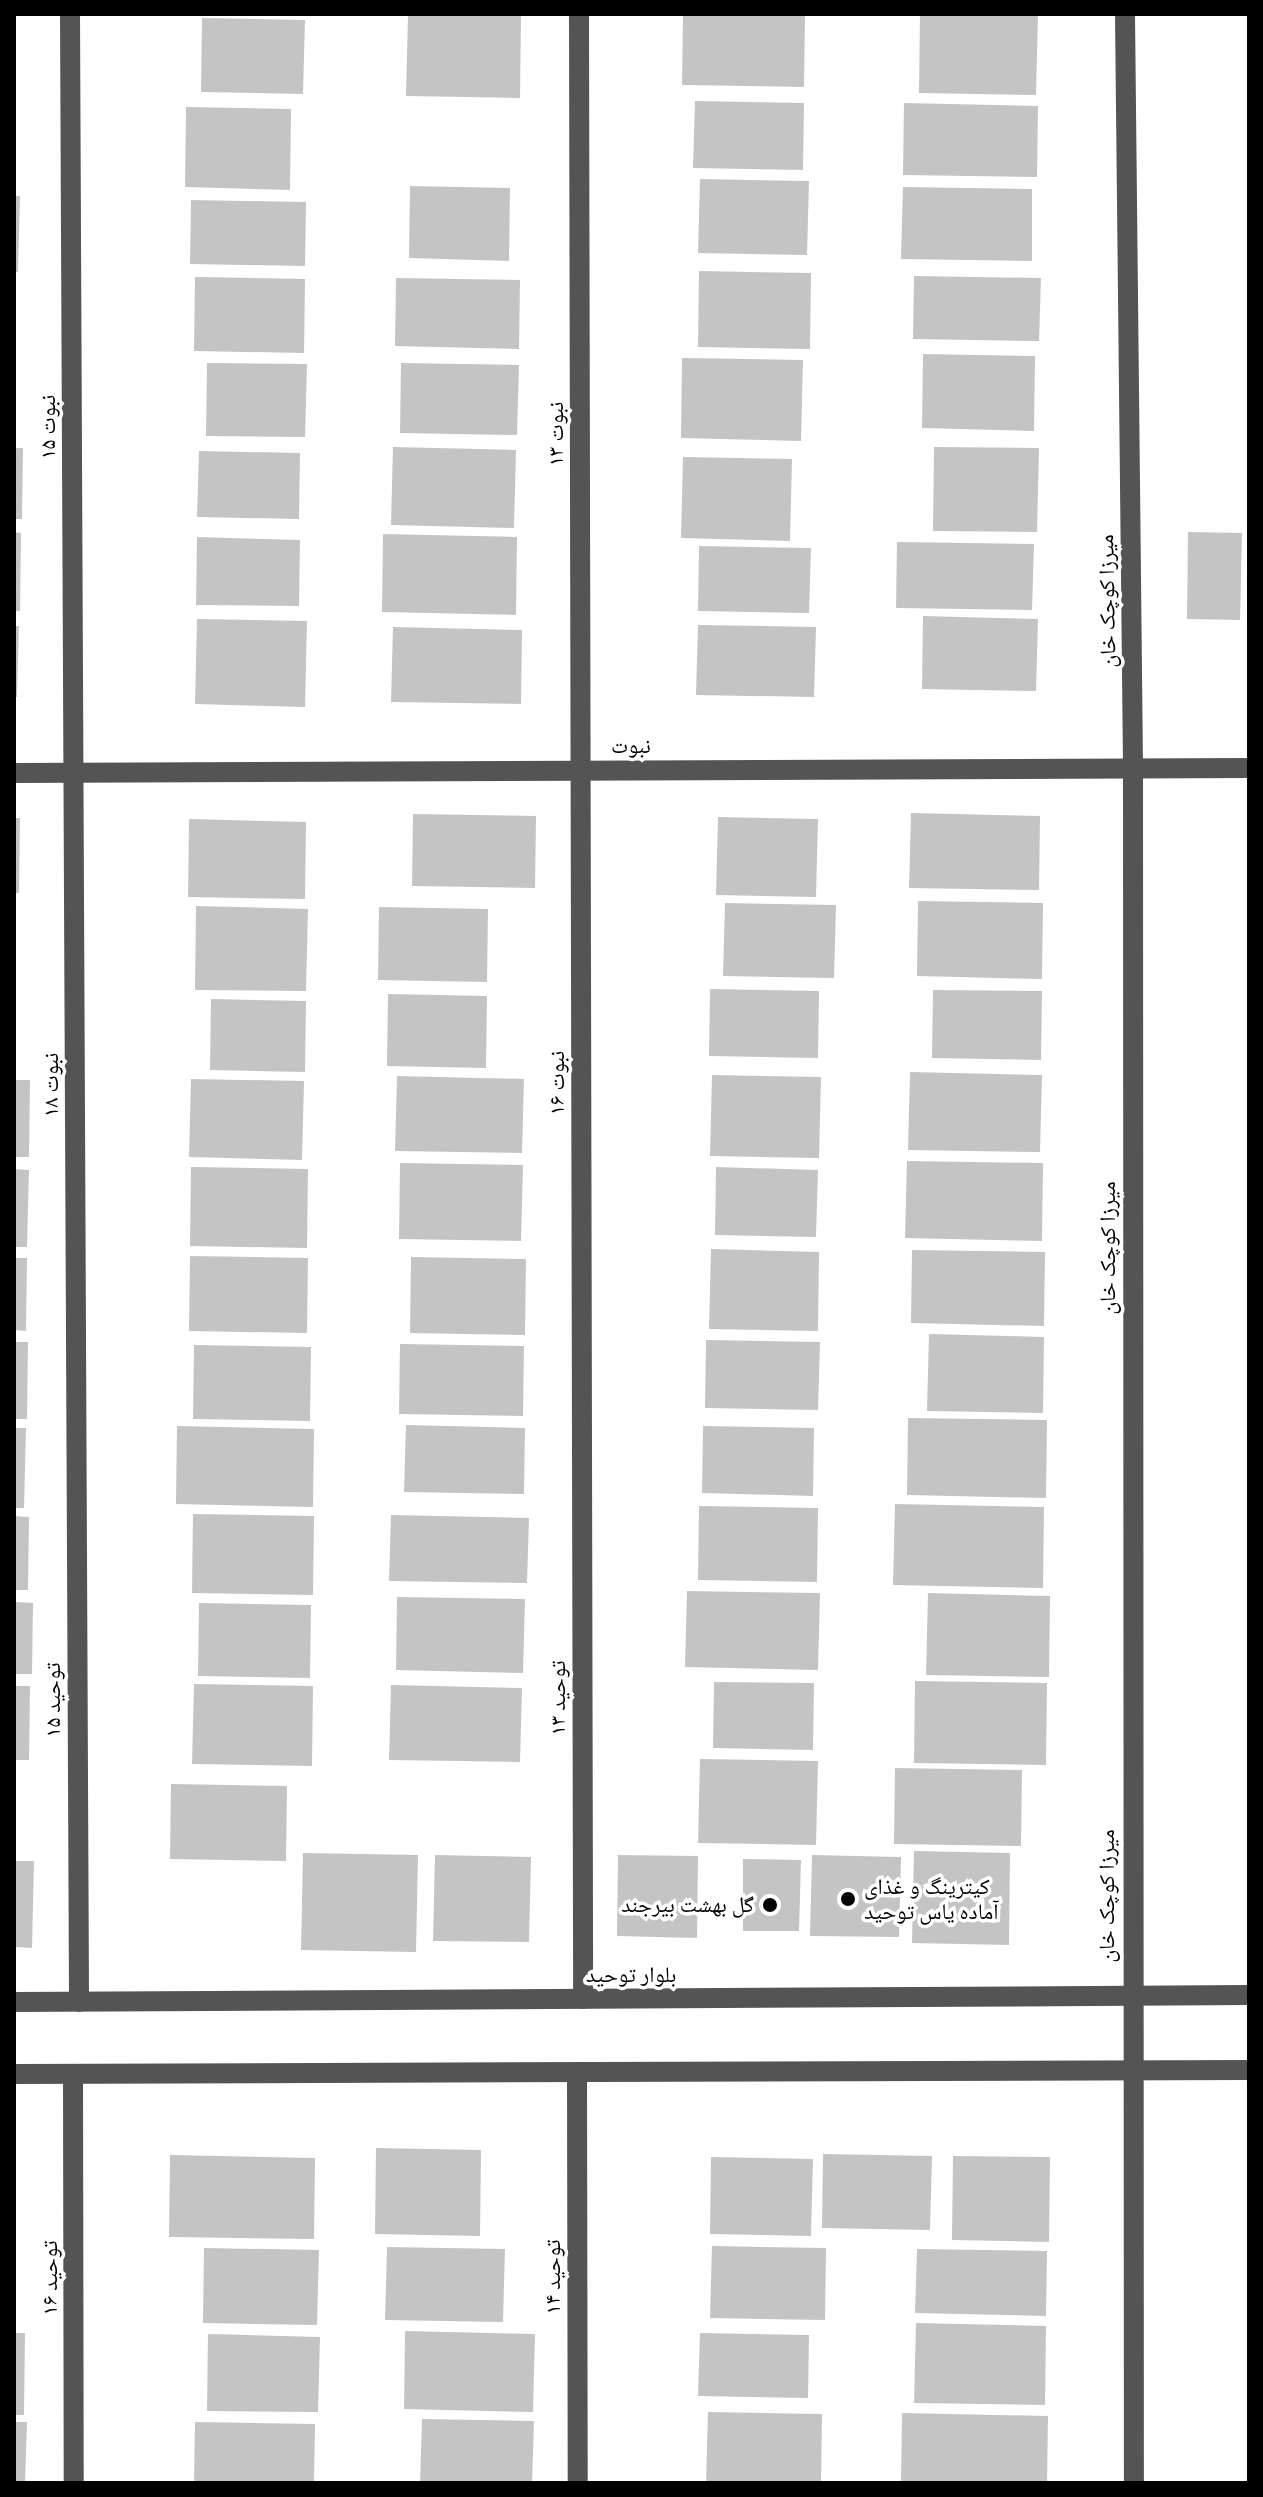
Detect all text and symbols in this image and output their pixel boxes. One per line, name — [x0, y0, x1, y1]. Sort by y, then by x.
street label: نبوت ۱۵ — [35, 395, 61, 459]
street label: نبوت ۱۳ — [543, 402, 569, 466]
street label: میرزا کوچک خان — [1093, 534, 1121, 668]
street label: نبوت — [611, 733, 651, 759]
street label: نبوت ۱۶ — [544, 1051, 570, 1115]
street label: نبوت ۱۸ — [38, 1053, 64, 1117]
street label: میرزا کوچک خان — [1095, 1181, 1121, 1315]
street label: توحید ۱۳ — [545, 1661, 571, 1735]
street label: توحید ۱۵ — [40, 1663, 66, 1737]
street label: میرزا کوچک خان — [1094, 1829, 1120, 1963]
place label: کیترینگ و غذای آماده یاس توحید — [864, 1873, 999, 1924]
marker: کیترینگ و غذای آماده یاس توحید — [839, 1890, 857, 1908]
place label: گل بهشت بیرجند — [621, 1892, 754, 1918]
marker: گل بهشت بیرجند — [761, 1896, 779, 1914]
street label: بلوار توحید — [586, 1962, 676, 1988]
street label: توحید ۱۴ — [540, 2240, 566, 2314]
street label: توحید ۱۶ — [37, 2241, 63, 2315]

